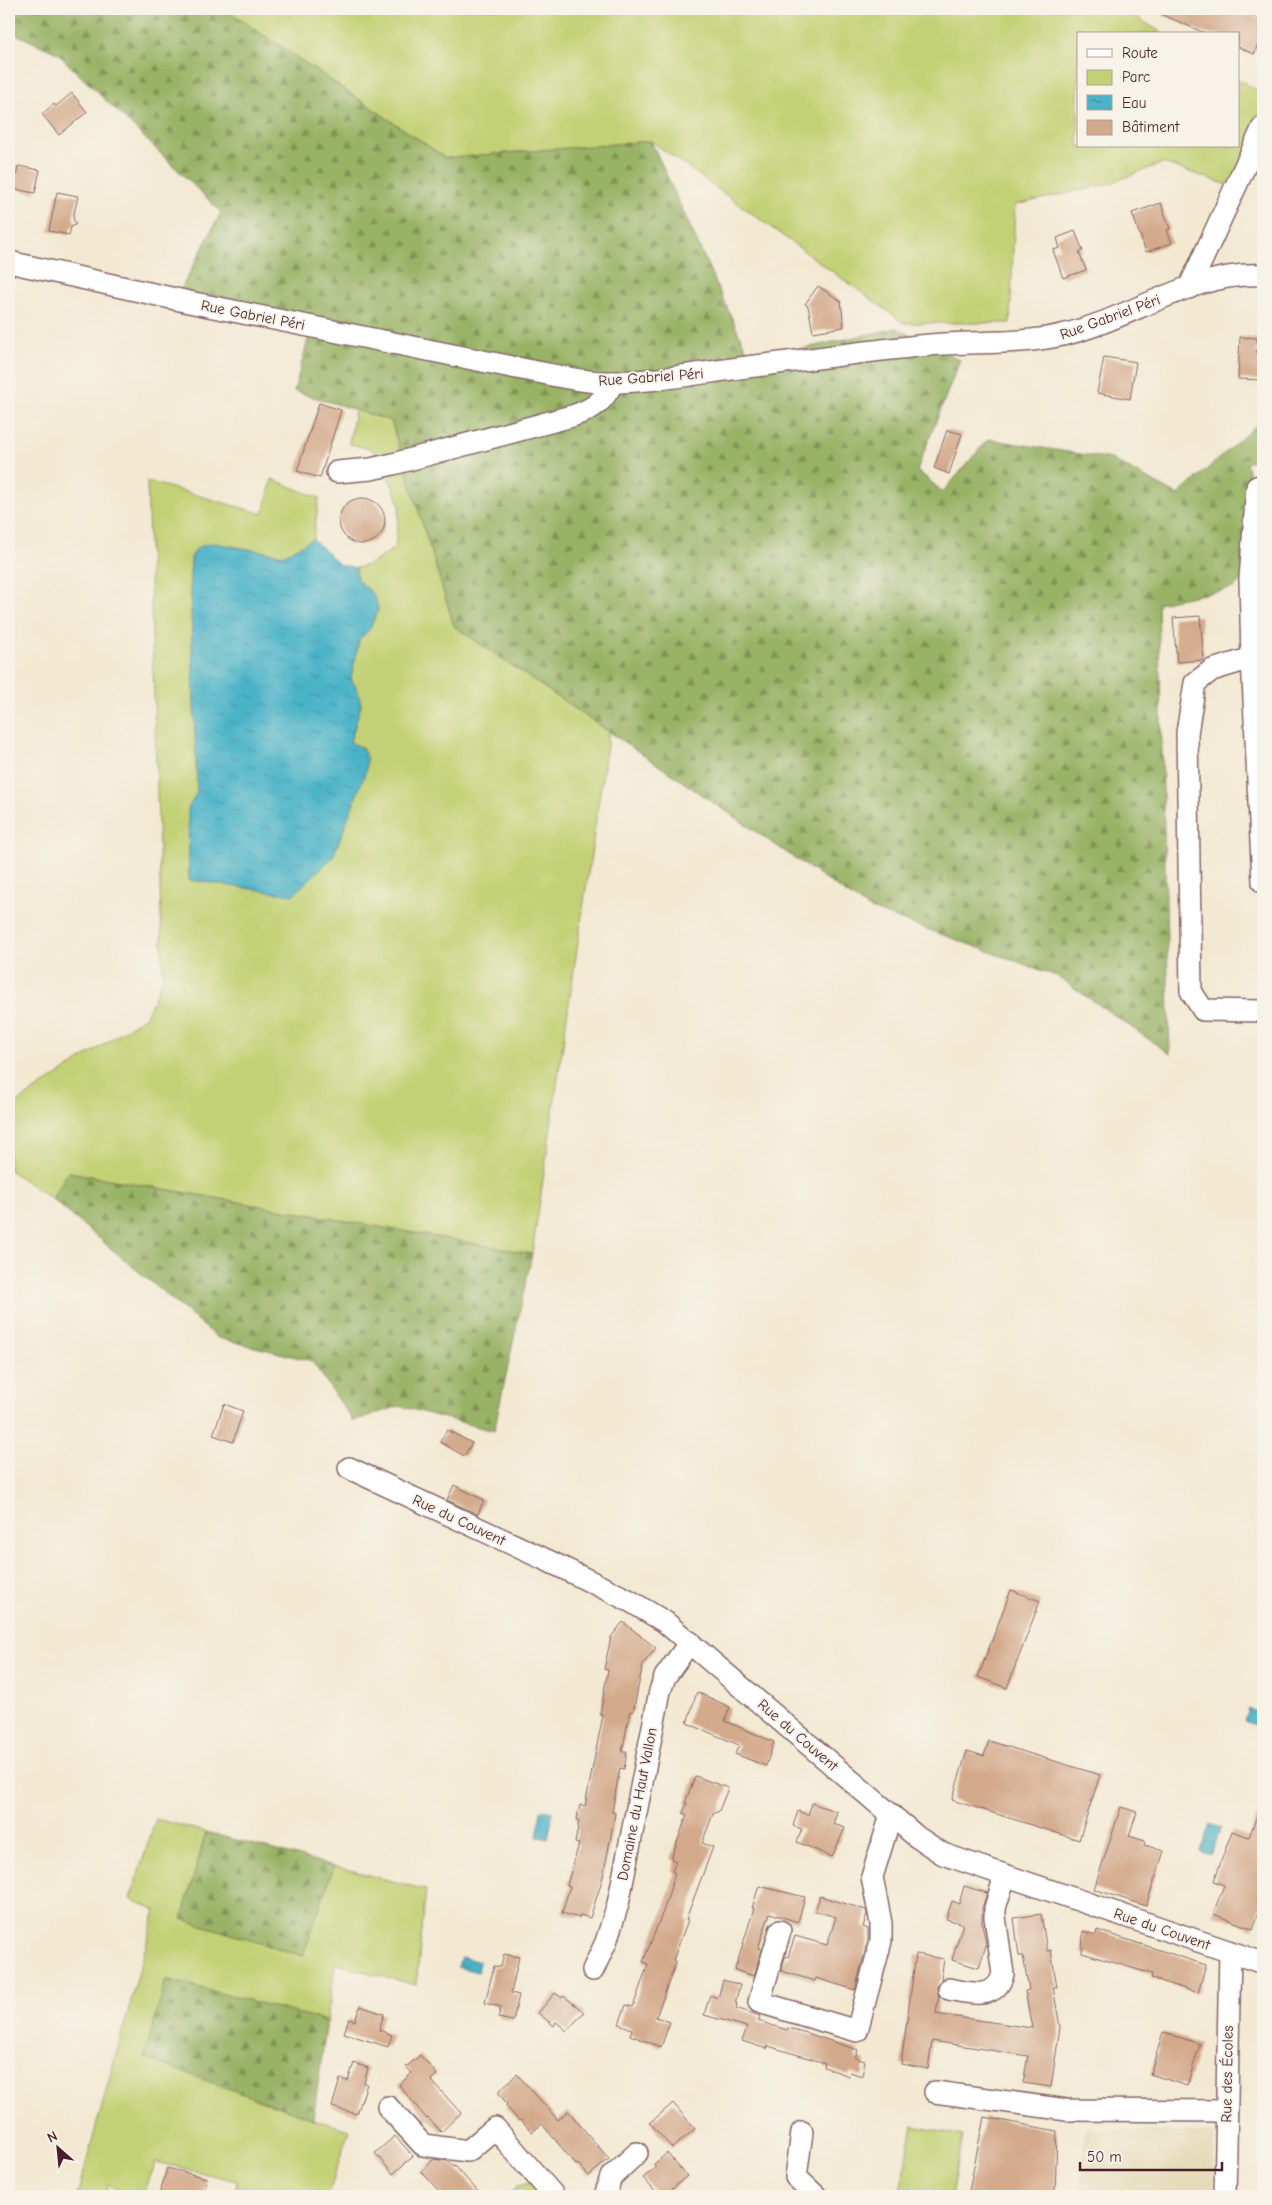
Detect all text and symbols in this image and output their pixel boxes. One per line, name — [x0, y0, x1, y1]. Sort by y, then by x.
legend — [1077, 32, 1240, 148]
text: Route — [1122, 44, 1158, 62]
text: Parc — [1122, 68, 1150, 86]
text: Eau — [1122, 94, 1146, 112]
text: Bâtiment — [1122, 118, 1180, 136]
street label: Rue Gabriel Péri — [1057, 291, 1163, 343]
street label: Rue Gabriel Péri — [200, 296, 306, 334]
street label: Rue Gabriel Péri — [598, 364, 704, 390]
street label: Rue du Couvent — [410, 1491, 509, 1550]
street label: Rue du Couvent — [754, 1695, 842, 1775]
street label: Domaine du Haut Vallon — [613, 1726, 661, 1882]
street label: Rue du Couvent — [1111, 1904, 1213, 1954]
street label: Rue des Écoles — [1216, 2025, 1237, 2123]
north arrow — [32, 2122, 82, 2172]
text: N — [44, 2127, 60, 2147]
scale bar — [1080, 2140, 1222, 2172]
text: 50 m — [1087, 2148, 1122, 2166]

